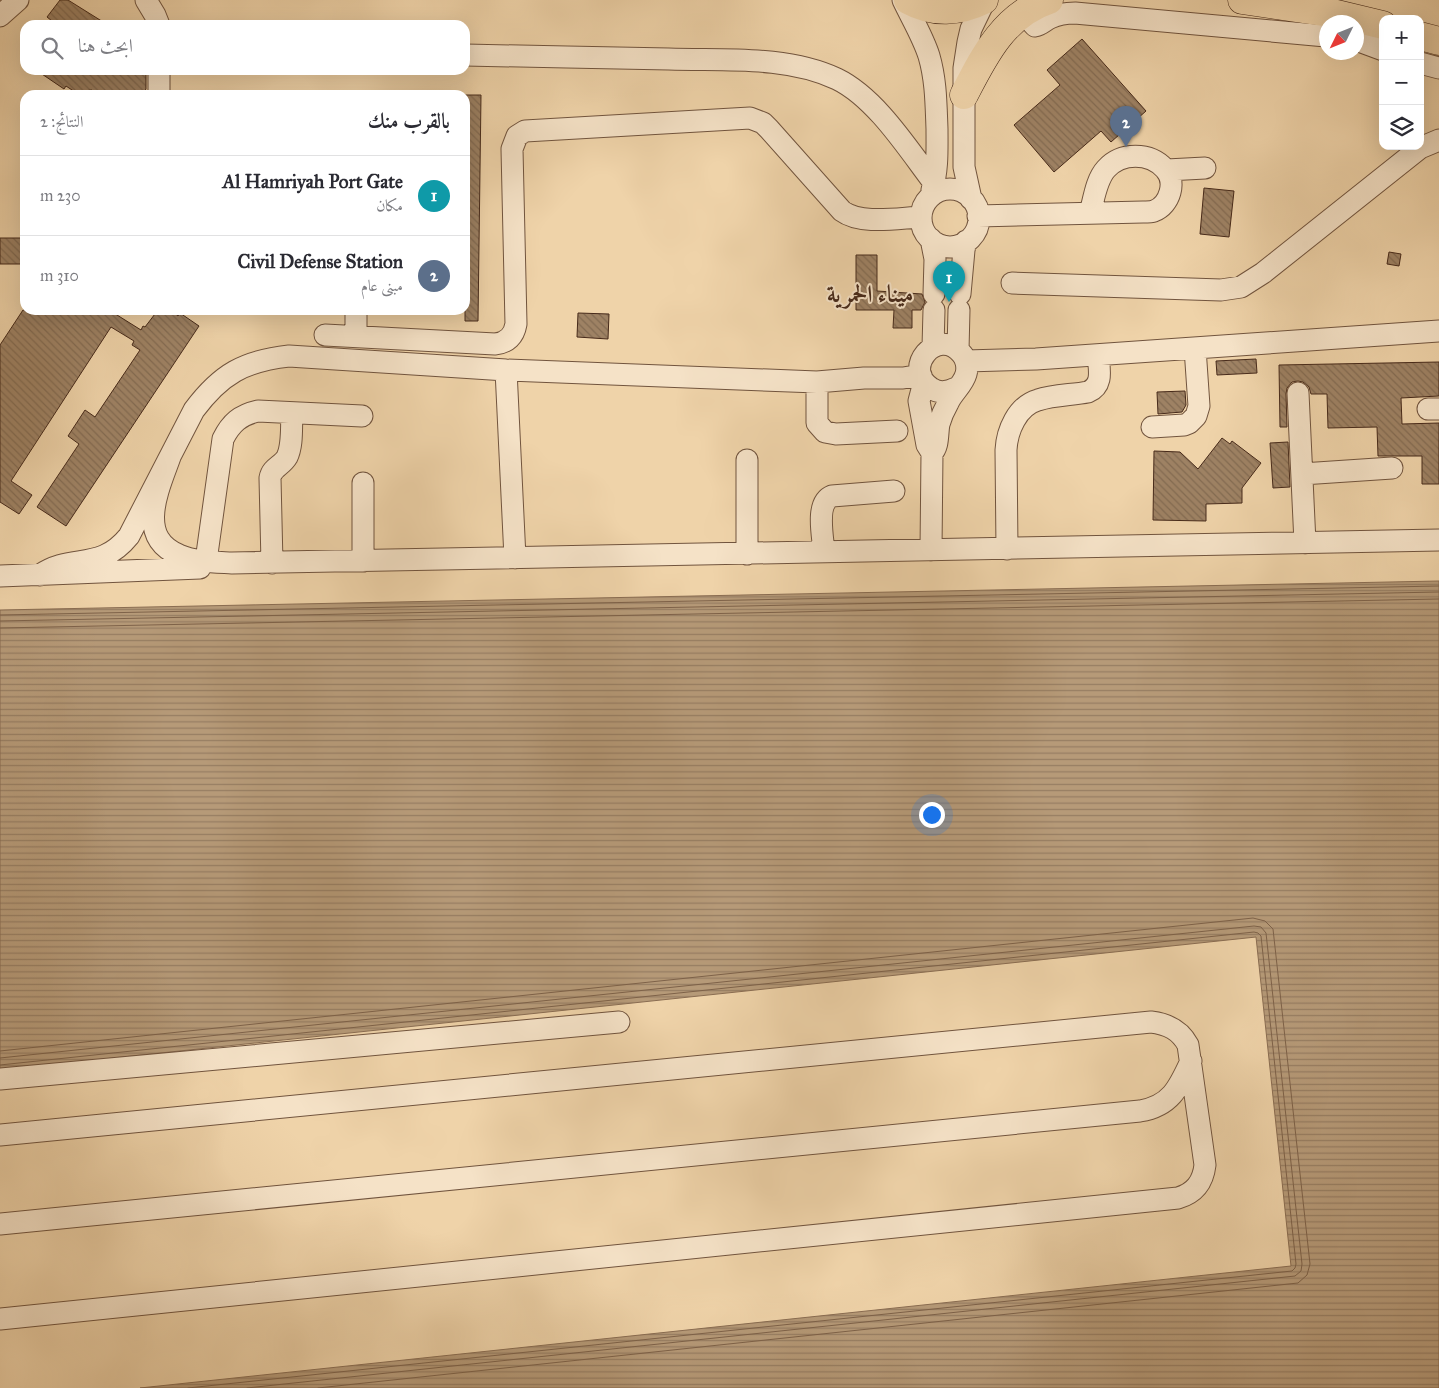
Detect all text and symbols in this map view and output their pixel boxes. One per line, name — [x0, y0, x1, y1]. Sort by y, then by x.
north arrow — [1319, 15, 1364, 60]
map controls — [1379, 15, 1424, 150]
button: + — [1379, 15, 1424, 60]
search box — [20, 20, 470, 75]
icon: search — [38, 34, 66, 62]
text: ابحث هنا — [78, 34, 133, 57]
button: − — [1379, 60, 1424, 105]
button: layers — [1379, 105, 1424, 150]
pin: 2 — [1110, 106, 1142, 147]
text: بالقرب منك — [368, 108, 450, 134]
text: النتائج: 2 — [40, 112, 83, 131]
text: Al Hamriyah Port Gate — [222, 170, 403, 193]
text: 230 m — [40, 186, 81, 205]
text: 1 — [431, 186, 437, 205]
text: مكان — [376, 196, 403, 215]
text: Civil Defense Station — [238, 250, 403, 273]
pin: 1 — [933, 261, 965, 302]
text: 310 m — [40, 266, 79, 285]
text: 2 — [430, 266, 438, 285]
text: مبنى عام — [361, 276, 403, 295]
district label: ميناء الحمرية — [827, 279, 913, 309]
your location — [919, 802, 945, 828]

